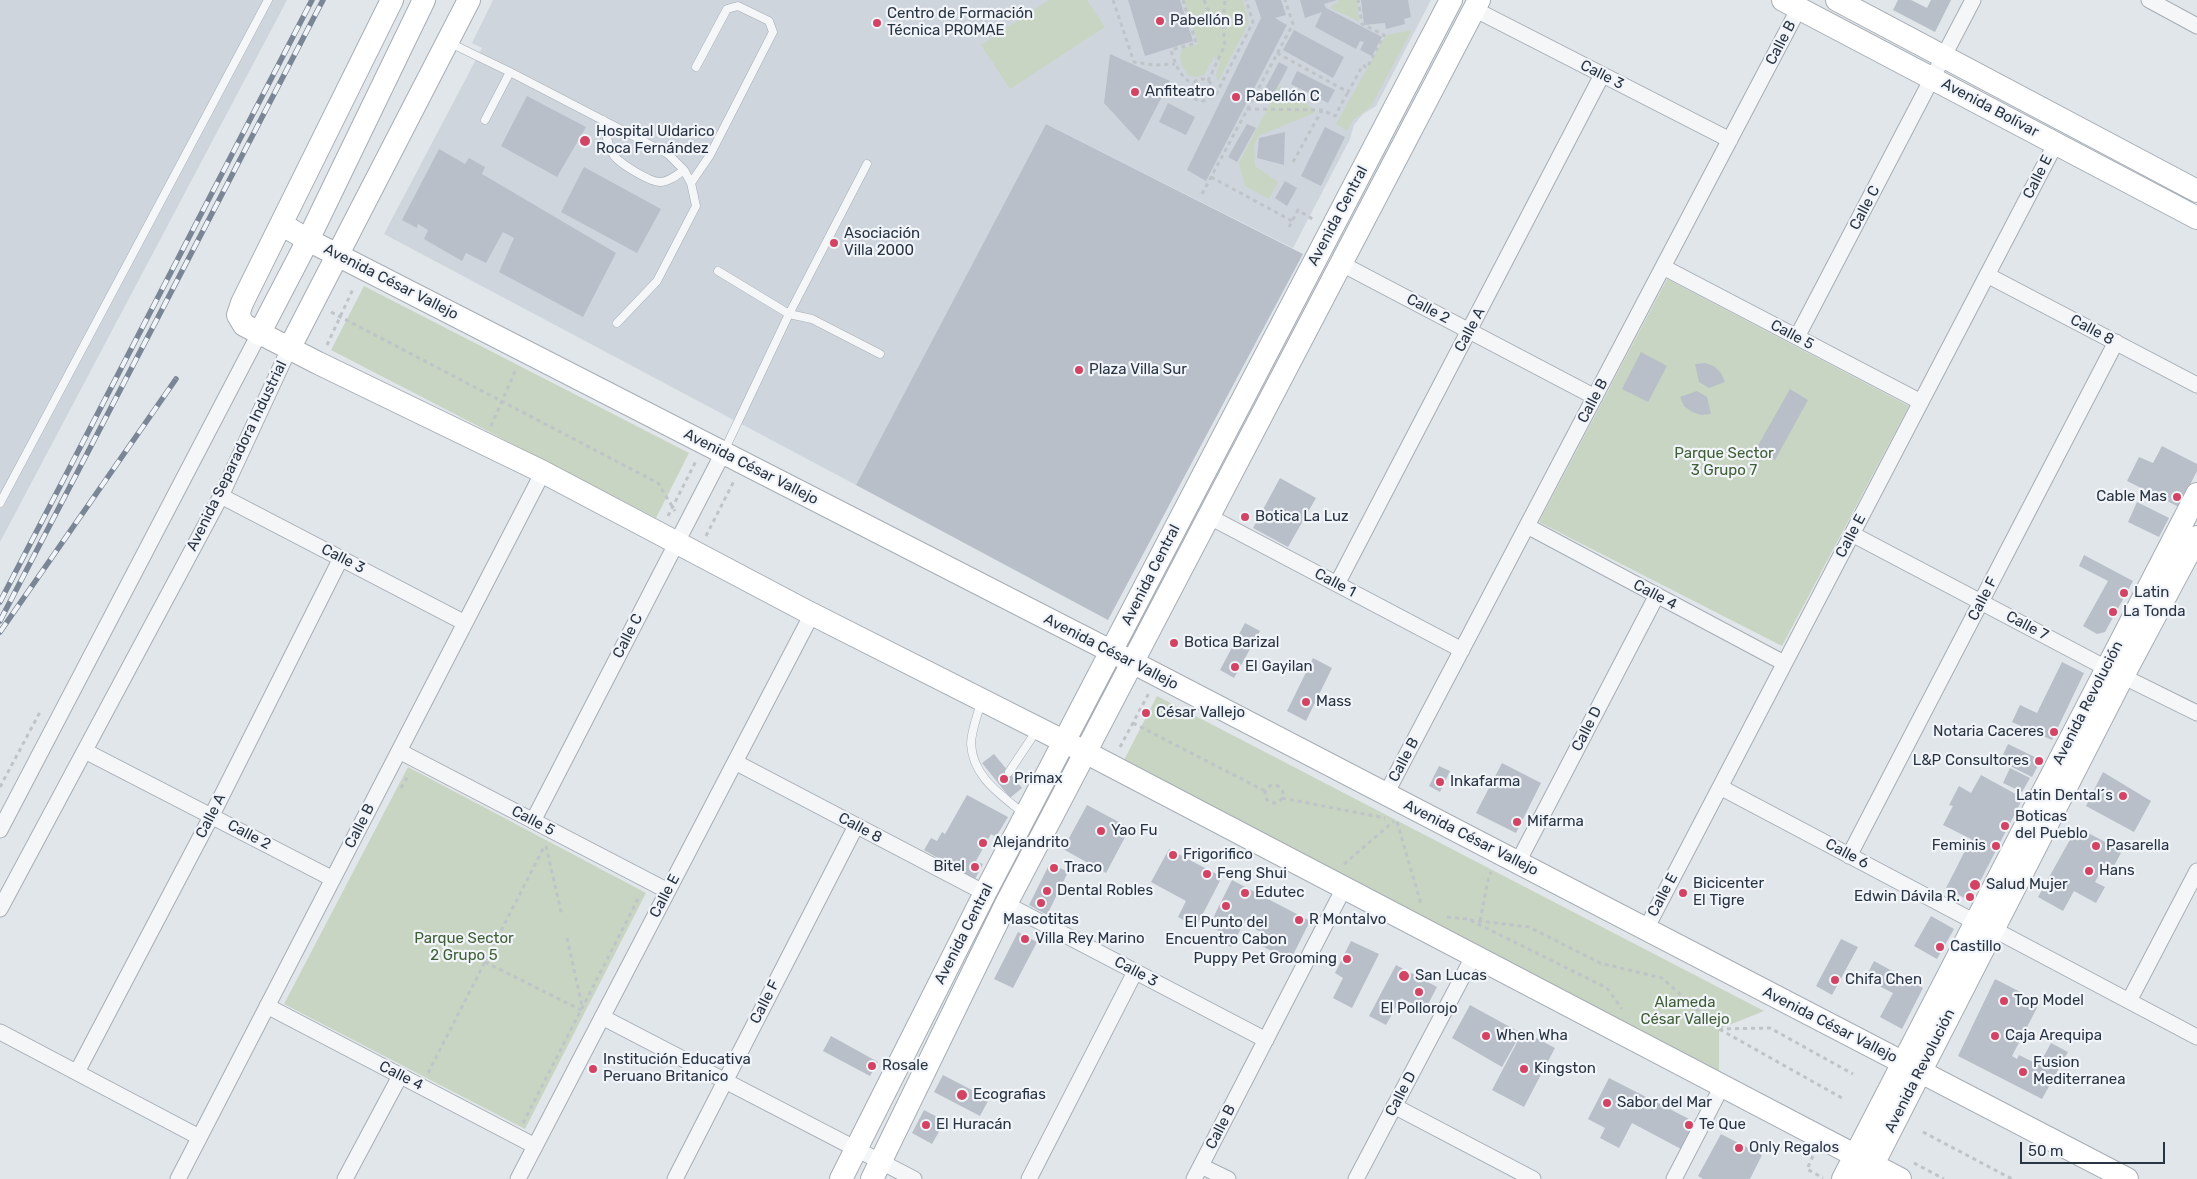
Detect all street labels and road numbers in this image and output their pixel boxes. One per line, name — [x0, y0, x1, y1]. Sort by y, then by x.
street label: Calle B — [1762, 18, 1800, 68]
street label: Calle 3 — [1577, 56, 1627, 94]
street label: Avenida Bolívar — [1938, 75, 2042, 141]
street label: Calle E — [2019, 152, 2057, 202]
street label: Avenida Central — [1304, 163, 1372, 269]
street label: Calle C — [1846, 183, 1884, 233]
street label: Avenida César Vallejo — [321, 240, 461, 324]
street label: Calle 2 — [1403, 290, 1453, 328]
street label: Calle A — [1451, 305, 1489, 355]
street label: Calle 8 — [2067, 311, 2117, 349]
street label: Calle 5 — [1767, 316, 1817, 354]
street label: Avenida Separadora Industrial — [183, 358, 291, 554]
street label: Calle B — [1574, 376, 1612, 426]
street label: Avenida César Vallejo — [681, 425, 821, 509]
street label: Calle E — [1832, 511, 1870, 561]
street label: Avenida Central — [1118, 522, 1184, 628]
street label: Calle 3 — [318, 540, 368, 578]
street label: Calle 1 — [1311, 565, 1359, 601]
street label: Calle F — [1964, 574, 2002, 624]
street label: Calle 4 — [1630, 576, 1680, 614]
street label: Calle 7 — [2003, 607, 2051, 645]
street label: Avenida César Vallejo — [1041, 610, 1181, 694]
street label: Calle C — [609, 611, 647, 661]
street label: Avenida Revolución — [2049, 638, 2127, 768]
street label: Calle D — [1568, 704, 1606, 754]
street label: Calle B — [1385, 735, 1423, 785]
street label: Calle A — [192, 791, 230, 841]
street label: Avenida César Vallejo — [1401, 796, 1541, 880]
street label: Calle B — [341, 801, 379, 851]
street label: Calle 5 — [508, 802, 558, 840]
street label: Calle 8 — [835, 809, 885, 847]
street label: Calle 2 — [224, 816, 274, 854]
street label: Calle 6 — [1822, 835, 1872, 873]
street label: Calle E — [1644, 870, 1682, 920]
street label: Calle E — [646, 871, 684, 921]
street label: Avenida Central — [931, 881, 997, 987]
street label: Calle 3 — [1111, 953, 1161, 991]
street label: Calle F — [746, 977, 784, 1027]
street label: Avenida César Vallejo — [1760, 983, 1900, 1067]
street label: Avenida Revolución — [1881, 1006, 1959, 1136]
street label: Calle 4 — [376, 1057, 426, 1095]
street label: Calle D — [1382, 1069, 1420, 1119]
street label: Calle B — [1202, 1102, 1240, 1152]

